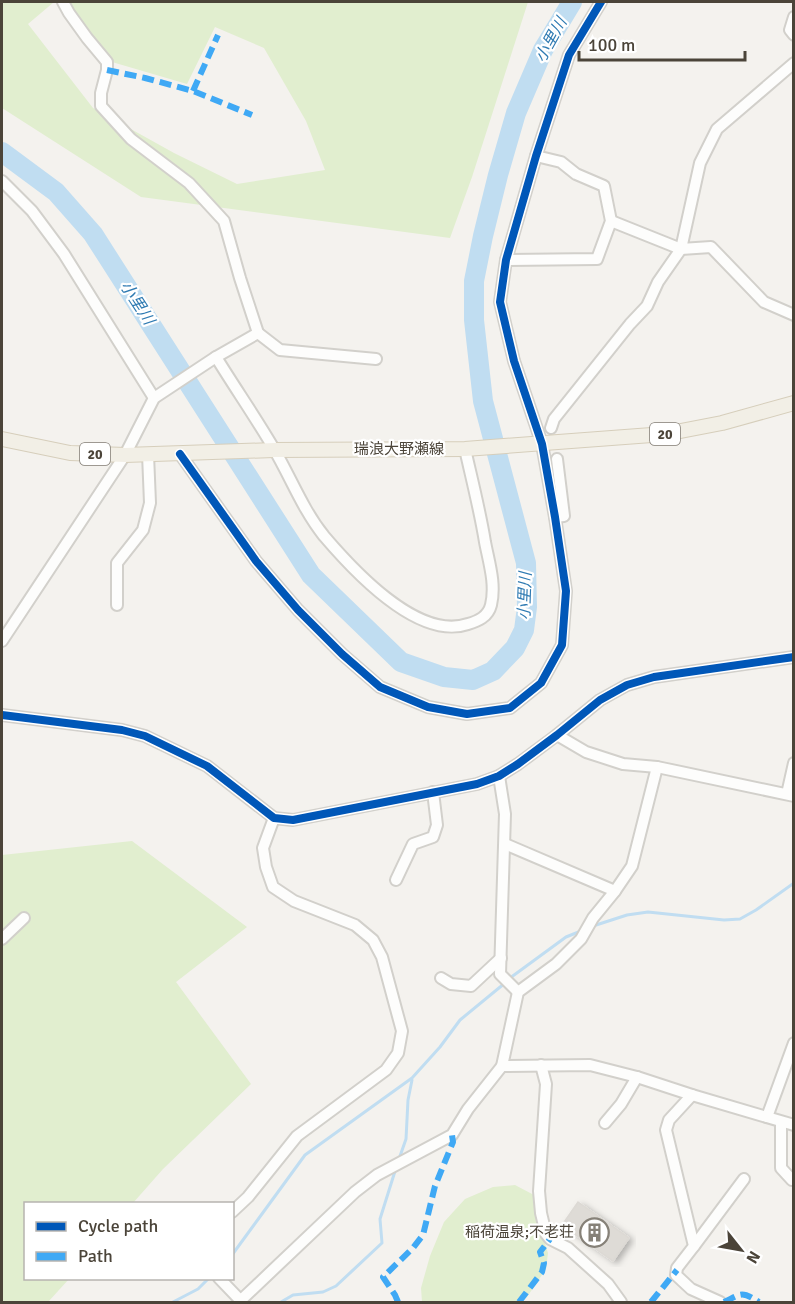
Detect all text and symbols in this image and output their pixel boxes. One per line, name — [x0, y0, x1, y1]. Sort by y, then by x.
water label: 小里川 — [531, 12, 572, 66]
scale bar — [579, 24, 746, 62]
text: 100 m — [588, 34, 635, 56]
water label: 小里川 — [116, 277, 160, 330]
road number: 20 — [650, 423, 680, 445]
street label: 瑞浪大野瀬線 — [354, 440, 444, 458]
road number: 20 — [80, 443, 110, 465]
water label: 小里川 — [514, 570, 536, 620]
legend — [24, 1202, 234, 1280]
text: Cycle path — [78, 1215, 158, 1237]
building icon: 稲荷温泉;不老荘 — [579, 1216, 611, 1248]
north arrow — [711, 1220, 771, 1280]
place label: 稲荷温泉;不老荘 — [465, 1223, 574, 1241]
text: Path — [78, 1245, 113, 1267]
text: N — [742, 1247, 764, 1267]

